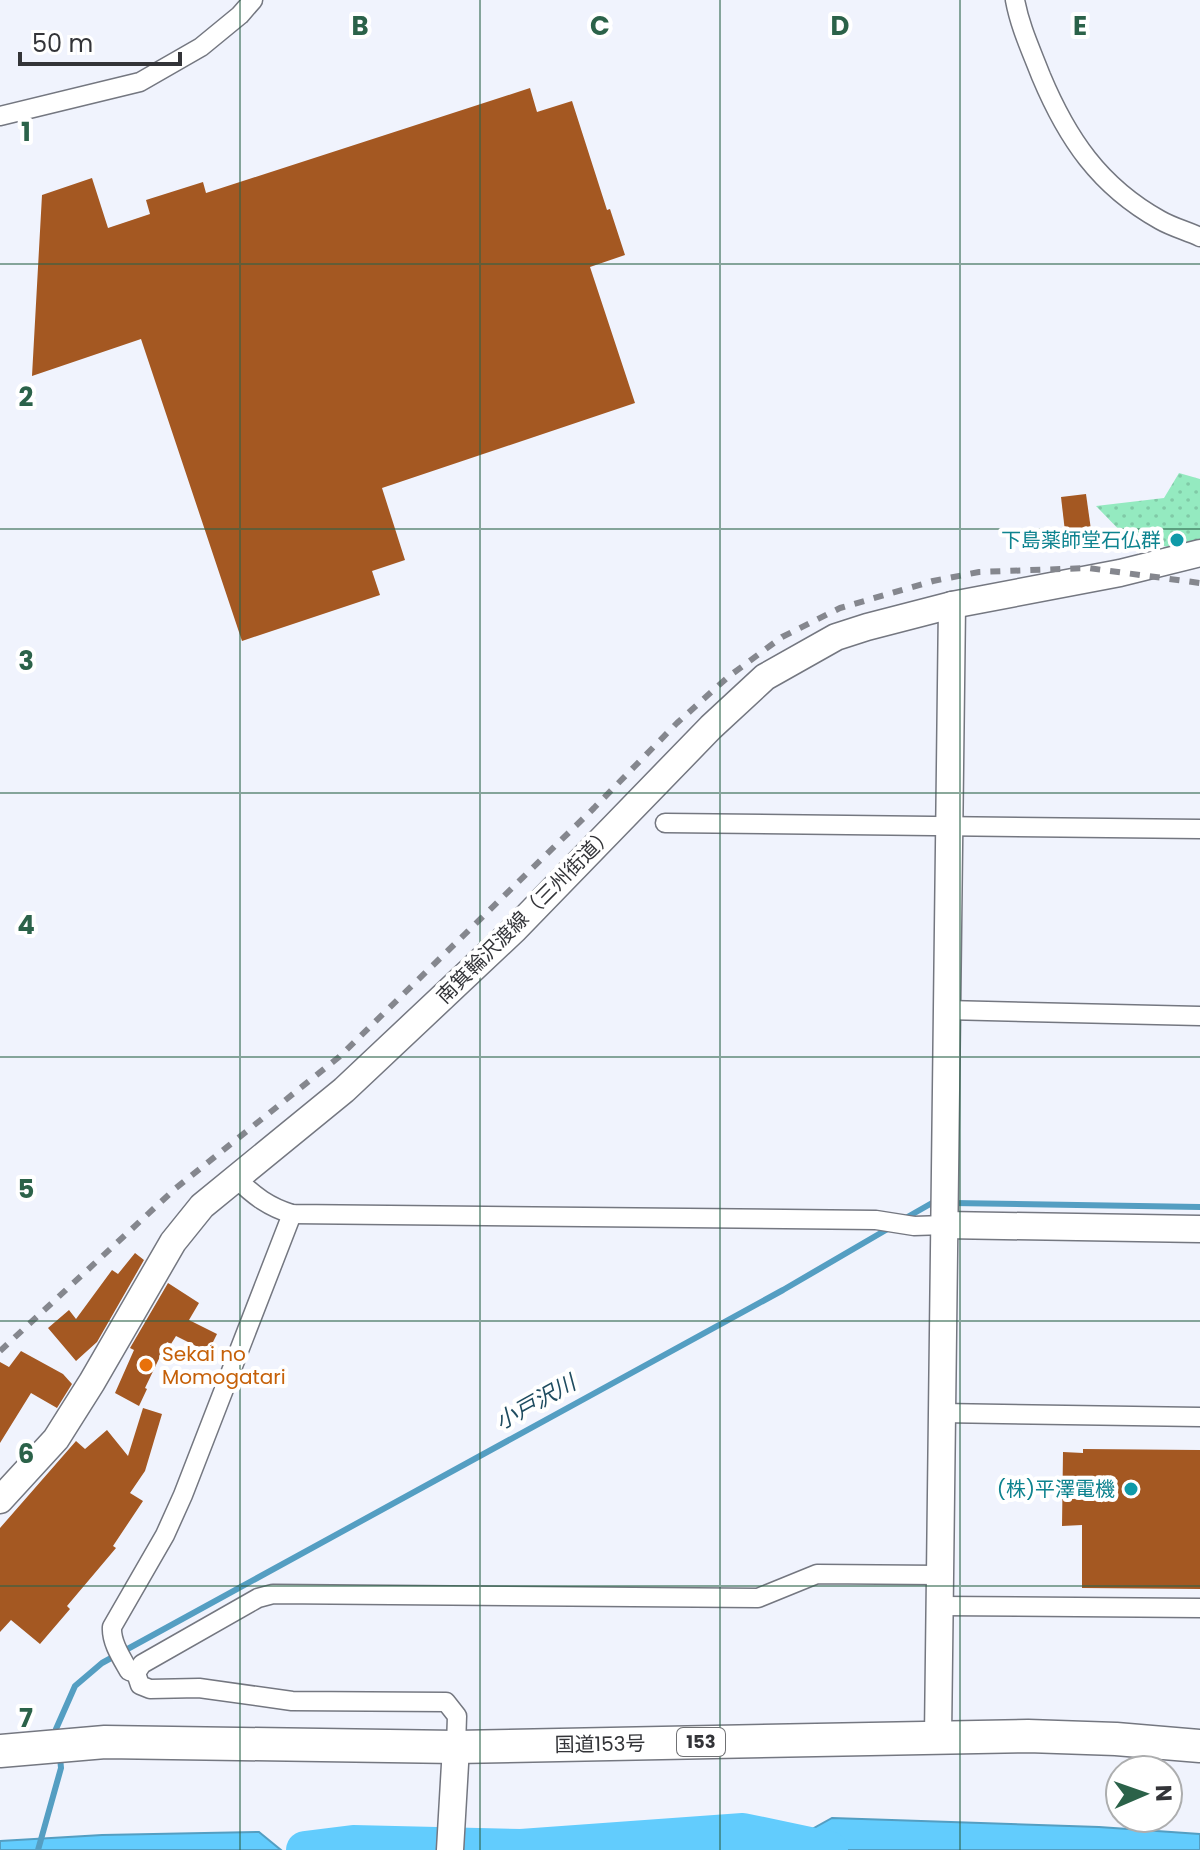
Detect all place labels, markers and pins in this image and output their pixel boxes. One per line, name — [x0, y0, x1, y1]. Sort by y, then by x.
place label: 下島薬師堂石仏群 — [1001, 526, 1161, 554]
marker: 下島薬師堂石仏群 — [1168, 531, 1186, 549]
place label: Sekai no Momogatari — [162, 1340, 286, 1391]
marker: Sekai no Momogatari — [137, 1356, 155, 1374]
place label: (株)平澤電機 — [997, 1475, 1115, 1503]
marker: (株)平澤電機 — [1122, 1480, 1140, 1498]

